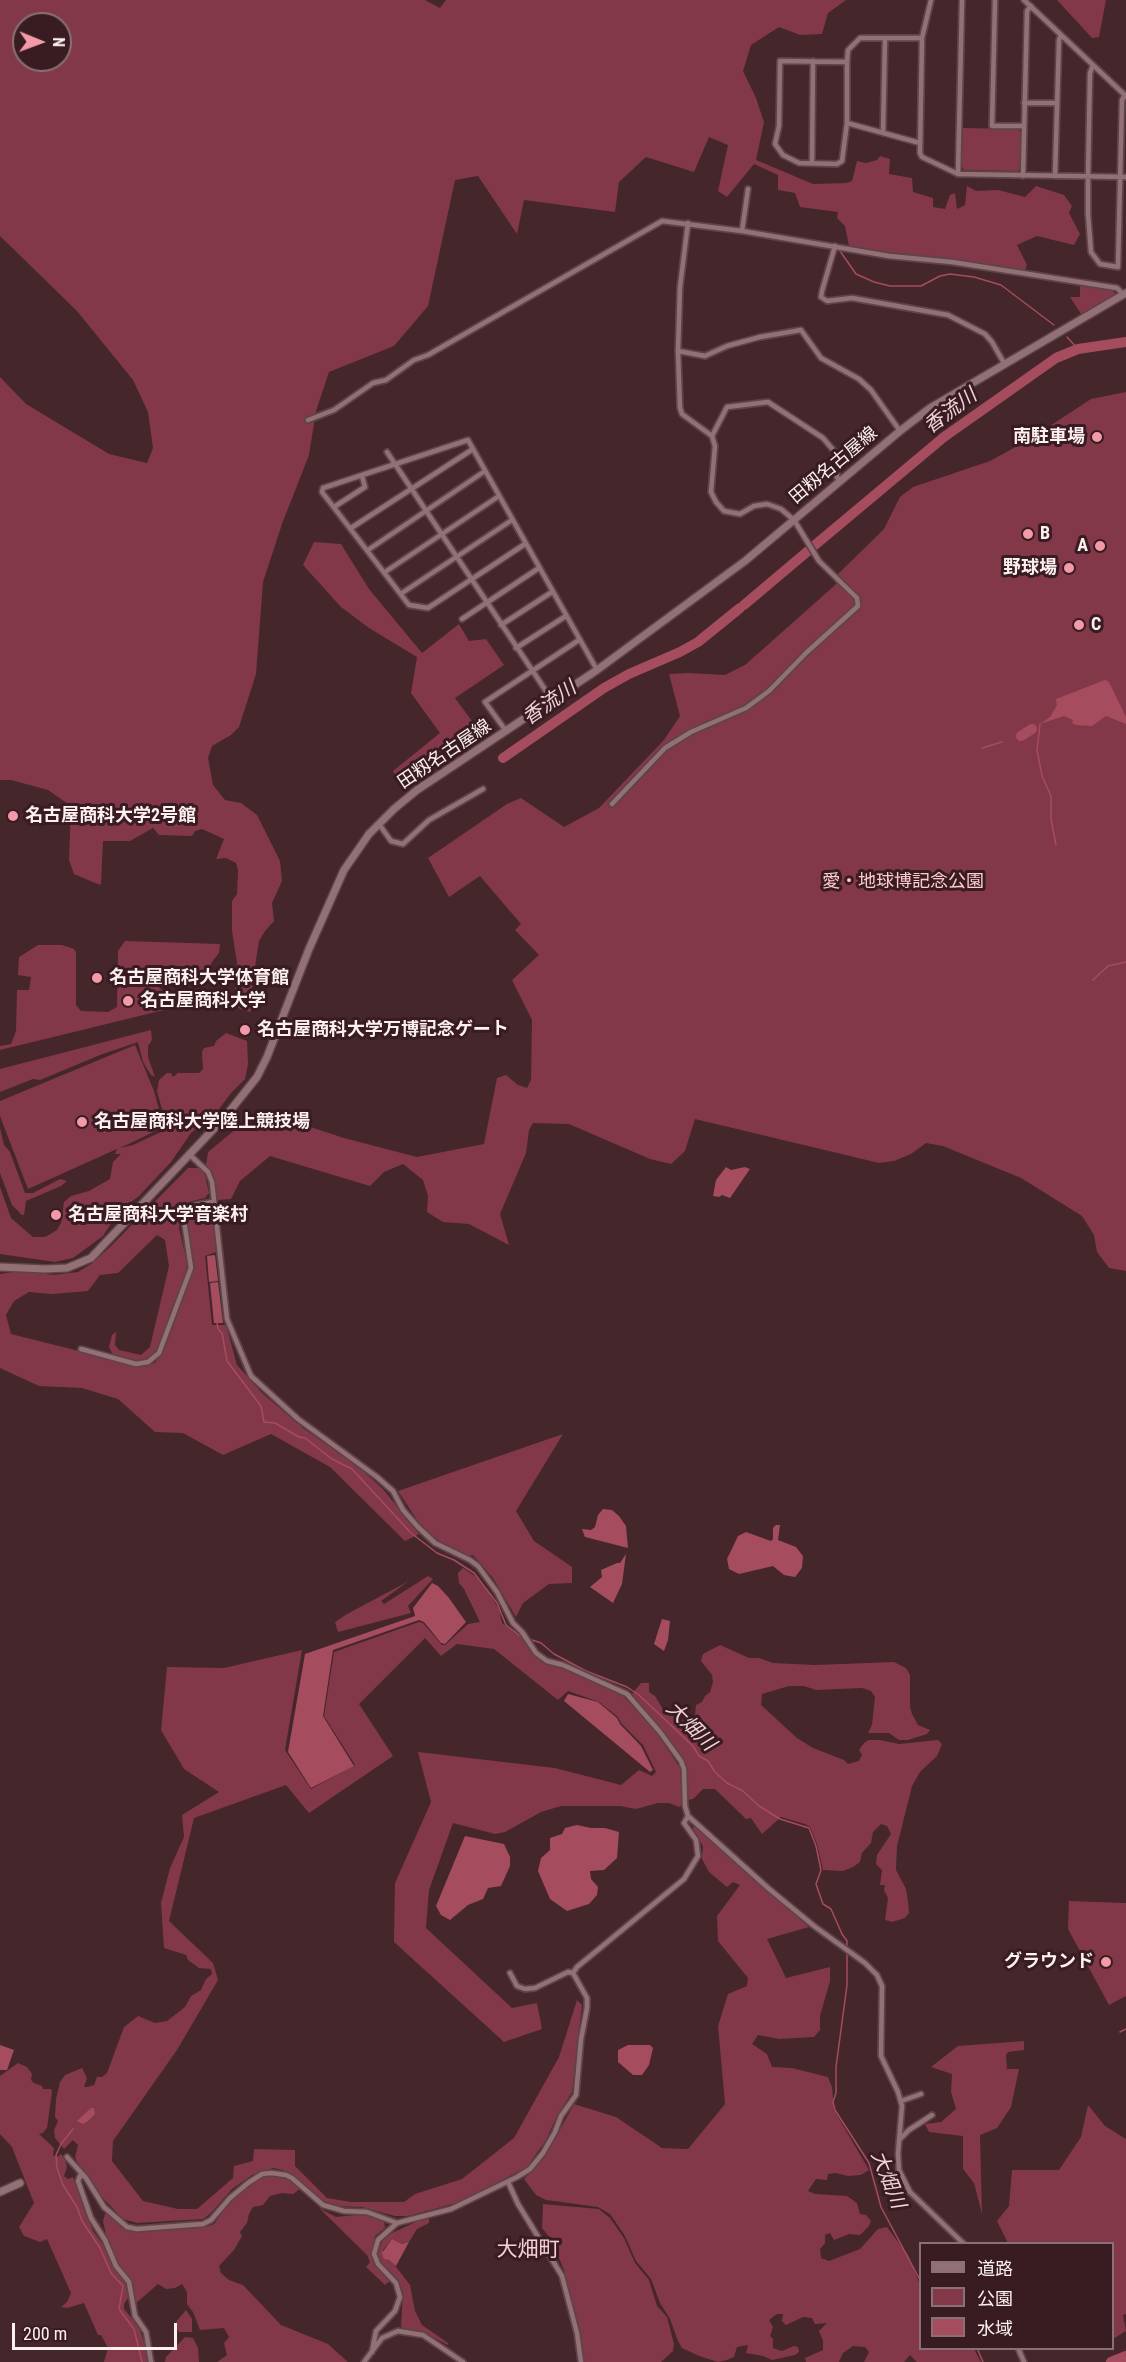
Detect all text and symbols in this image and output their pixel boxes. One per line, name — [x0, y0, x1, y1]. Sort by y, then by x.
north arrow — [12, 12, 72, 72]
text: N — [49, 37, 68, 47]
water label: 香流川 — [920, 384, 982, 440]
street label: 田籾名古屋線 — [786, 423, 882, 509]
place label: 南駐車場 — [1013, 426, 1085, 448]
marker: 南駐車場 — [1090, 430, 1104, 444]
place label: B — [1040, 523, 1050, 545]
marker: B — [1021, 527, 1035, 541]
place label: A — [1077, 535, 1088, 557]
marker: A — [1093, 539, 1107, 553]
place label: 野球場 — [1003, 557, 1057, 579]
marker: 野球場 — [1062, 561, 1076, 575]
place label: C — [1091, 614, 1101, 636]
marker: C — [1072, 618, 1086, 632]
water label: 香流川 — [519, 677, 581, 731]
street label: 田籾名古屋線 — [394, 716, 496, 794]
place label: 名古屋商科大学2号館 — [25, 805, 196, 827]
marker: 名古屋商科大学2号館 — [6, 809, 20, 823]
park label: 愛・地球博記念公園 — [822, 871, 984, 893]
place label: 名古屋商科大学体育館 — [109, 967, 289, 989]
marker: 名古屋商科大学体育館 — [90, 971, 104, 985]
place label: 名古屋商科大学 — [140, 990, 266, 1012]
marker: 名古屋商科大学 — [121, 994, 135, 1008]
place label: 名古屋商科大学万博記念ゲート — [257, 1019, 509, 1041]
marker: 名古屋商科大学万博記念ゲート — [238, 1023, 252, 1037]
place label: 名古屋商科大学陸上競技場 — [94, 1111, 310, 1133]
marker: 名古屋商科大学陸上競技場 — [75, 1115, 89, 1129]
place label: 名古屋商科大学音楽村 — [68, 1204, 248, 1226]
marker: 名古屋商科大学音楽村 — [49, 1208, 63, 1222]
water label: 大畑川 — [660, 1697, 720, 1757]
place label: グラウンド — [1004, 1951, 1094, 1973]
marker: グラウンド — [1099, 1955, 1113, 1969]
water label: 大畑川 — [865, 2148, 909, 2212]
district label: 大畑町 — [497, 2238, 559, 2264]
legend — [919, 2242, 1114, 2350]
text: 道路 — [977, 2258, 1013, 2279]
text: 公園 — [977, 2288, 1013, 2309]
scale bar — [15, 2311, 180, 2349]
text: 水域 — [977, 2318, 1013, 2339]
text: 200 m — [23, 2323, 67, 2344]

